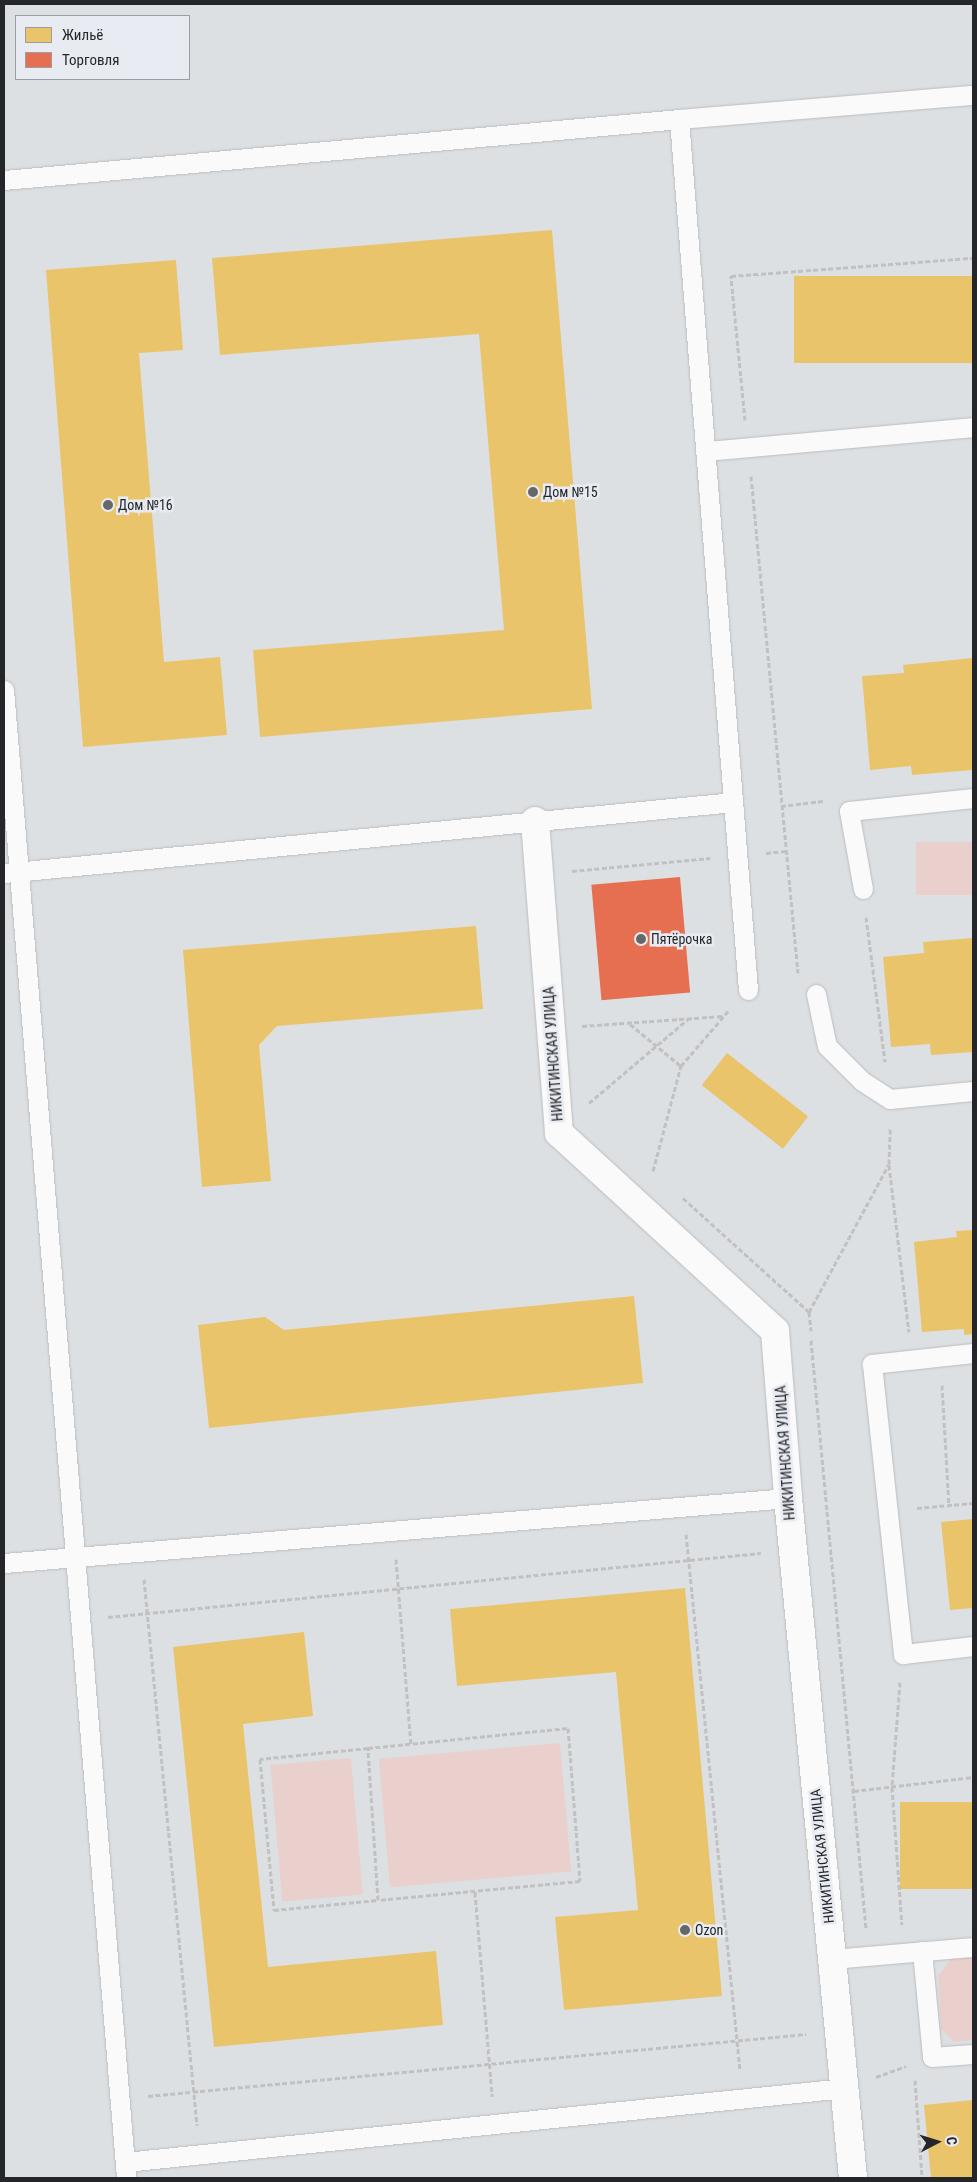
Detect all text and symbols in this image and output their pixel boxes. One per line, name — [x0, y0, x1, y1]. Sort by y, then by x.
legend — [15, 15, 190, 80]
text: Жильё — [62, 26, 103, 44]
text: Торговля — [62, 51, 119, 69]
place label: Дом №15 — [543, 484, 598, 500]
marker: Дом №15 — [527, 486, 539, 498]
place label: Дом №16 — [118, 497, 173, 513]
marker: Дом №16 — [102, 499, 114, 511]
place label: Пятёрочка — [651, 931, 712, 947]
marker: Пятёрочка — [635, 933, 647, 945]
street label: НИКИТИНСКАЯ УЛИЦА — [540, 986, 566, 1122]
street label: НИКИТИНСКАЯ УЛИЦА — [772, 1385, 798, 1521]
street label: НИКИТИНСКАЯ УЛИЦА — [807, 1788, 837, 1924]
place label: Ozon — [695, 1922, 723, 1938]
marker: Ozon — [679, 1924, 691, 1936]
north arrow — [912, 2117, 962, 2167]
text: С — [944, 2136, 960, 2145]

